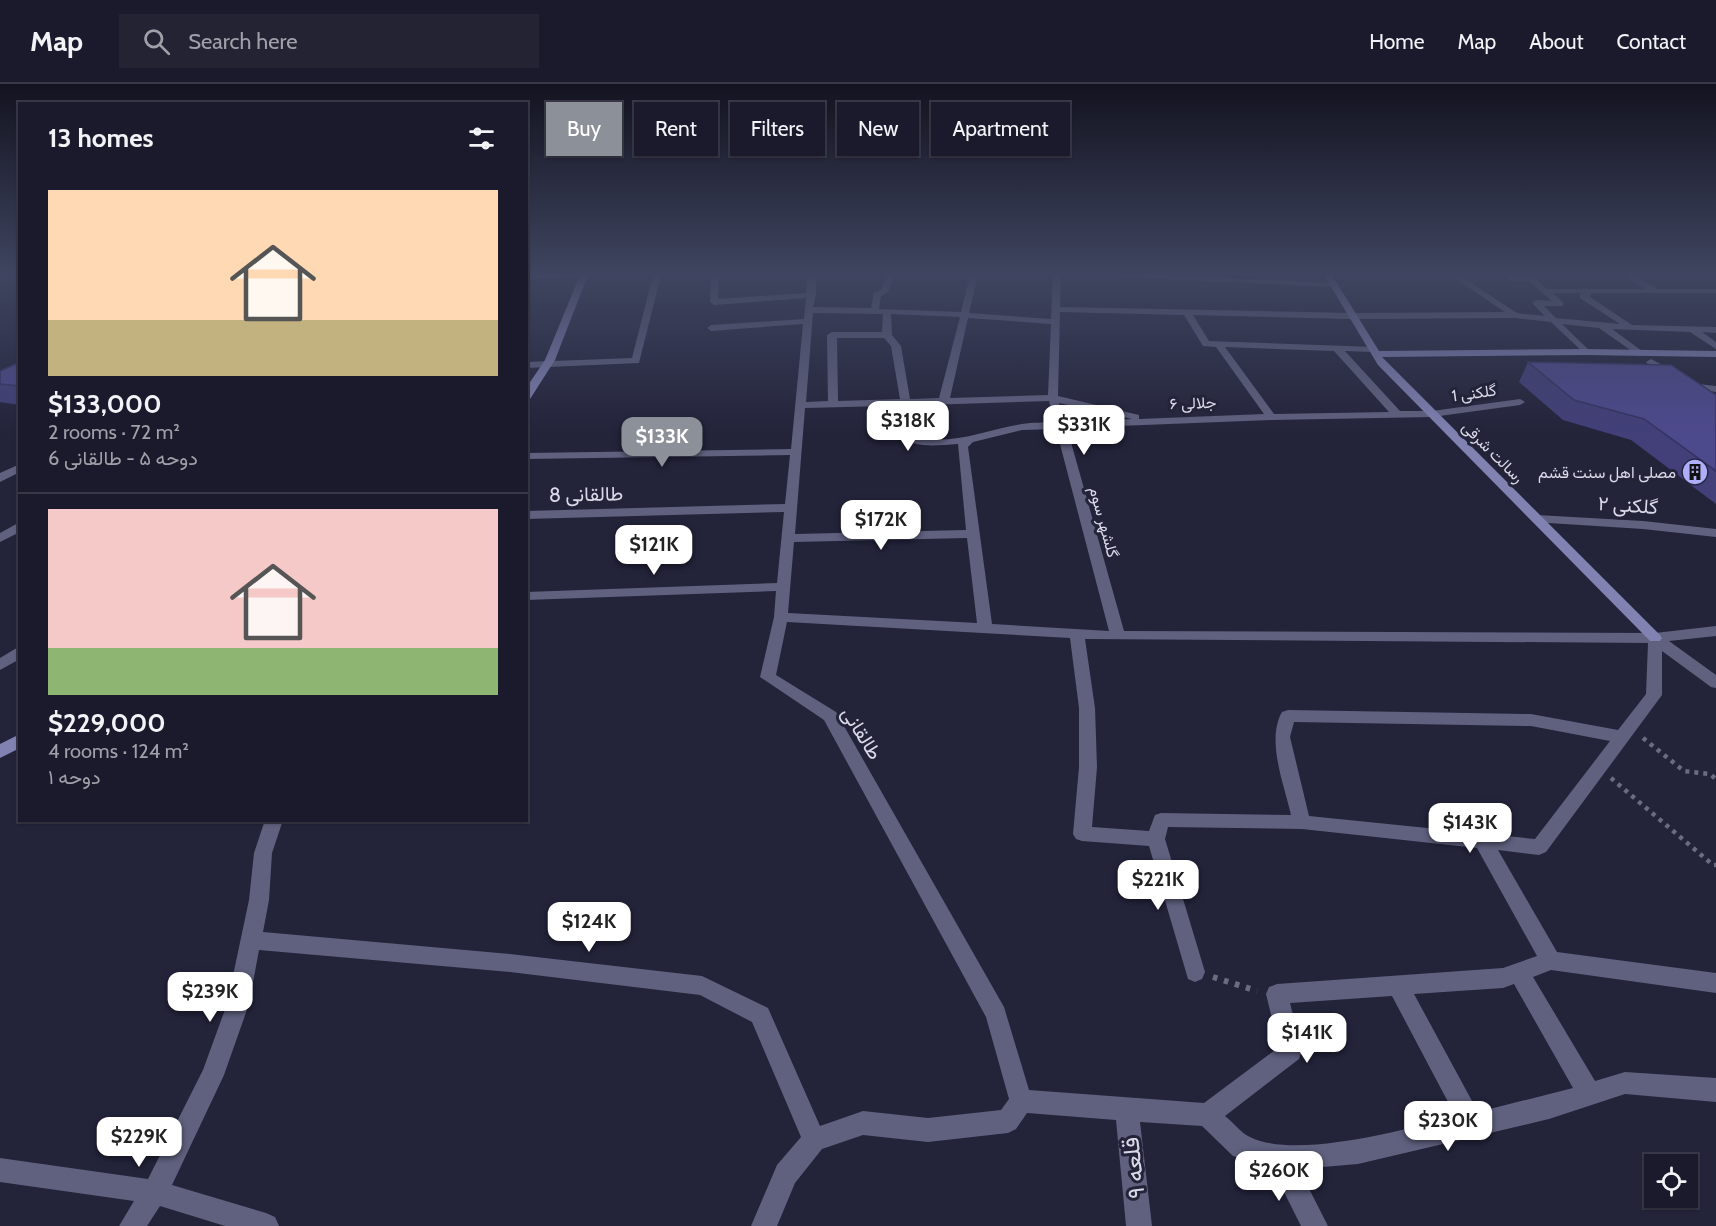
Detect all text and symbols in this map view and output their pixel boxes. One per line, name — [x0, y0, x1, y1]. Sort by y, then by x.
search box — [119, 14, 539, 68]
text: Map — [30, 24, 83, 58]
icon: search — [140, 25, 173, 58]
text: Search here — [188, 28, 297, 55]
text: Home — [1369, 29, 1425, 54]
text: Map — [1458, 29, 1496, 54]
text: About — [1529, 29, 1583, 54]
text: Contact — [1616, 29, 1686, 54]
chip: Buy — [546, 102, 622, 156]
chip: Rent — [634, 102, 718, 156]
chip: Filters — [730, 102, 825, 156]
chip: New — [837, 102, 919, 156]
chip: Apartment — [931, 102, 1070, 156]
text: 13 homes — [48, 122, 154, 154]
icon: filters — [465, 122, 498, 155]
icon: home — [219, 229, 327, 337]
street label: گلکنی 1 — [1450, 380, 1498, 407]
text: $133,000 — [48, 388, 162, 420]
street label: جلالی ۶ — [1169, 393, 1217, 414]
pin: $318K — [866, 401, 950, 452]
pin: $331K — [1042, 405, 1126, 456]
text: $318K — [881, 408, 935, 432]
text: $331K — [1057, 412, 1111, 436]
pin: $133K — [620, 417, 704, 468]
street label: رسالت شرقی — [1457, 417, 1528, 488]
text: 2 rooms · 72 m² — [48, 420, 180, 444]
text: $133K — [635, 424, 689, 448]
text: دوحه ۵ - طالقانی 6 — [48, 446, 198, 470]
building icon: مصلی اهل سنت قشم — [1680, 457, 1710, 487]
place label: مصلی اهل سنت قشم — [1538, 463, 1676, 483]
street label: طالقانی 8 — [549, 481, 623, 507]
street label: گلشهر سوم — [1084, 484, 1123, 560]
street label: گلکنی ۲ — [1597, 491, 1659, 519]
pin: $172K — [839, 500, 923, 551]
text: $172K — [855, 507, 907, 531]
pin: $121K — [612, 525, 696, 576]
text: $121K — [629, 532, 679, 556]
icon: home — [219, 548, 327, 656]
street label: طالقانی — [836, 702, 888, 764]
text: $229,000 — [48, 707, 166, 739]
text: 4 rooms · 124 m² — [48, 739, 189, 763]
text: دوحه ۱ — [48, 765, 101, 789]
pin: $143K — [1428, 803, 1512, 854]
text: $143K — [1443, 810, 1497, 834]
pin: $221K — [1116, 860, 1200, 911]
text: $221K — [1132, 867, 1184, 891]
pin: $124K — [547, 902, 631, 953]
text: $124K — [562, 909, 616, 933]
pin: $239K — [168, 972, 252, 1023]
text: $239K — [182, 979, 238, 1003]
pin: $141K — [1265, 1013, 1349, 1064]
text: $141K — [1281, 1020, 1333, 1044]
pin: $230K — [1406, 1101, 1490, 1152]
text: $230K — [1418, 1108, 1478, 1132]
pin: $229K — [97, 1117, 181, 1168]
text: $229K — [111, 1124, 167, 1148]
street label: قلعه ۹ — [1115, 1136, 1151, 1200]
pin: $260K — [1237, 1151, 1321, 1202]
map controls — [1644, 1154, 1698, 1208]
button: locate — [1644, 1154, 1698, 1208]
text: $260K — [1249, 1158, 1309, 1182]

